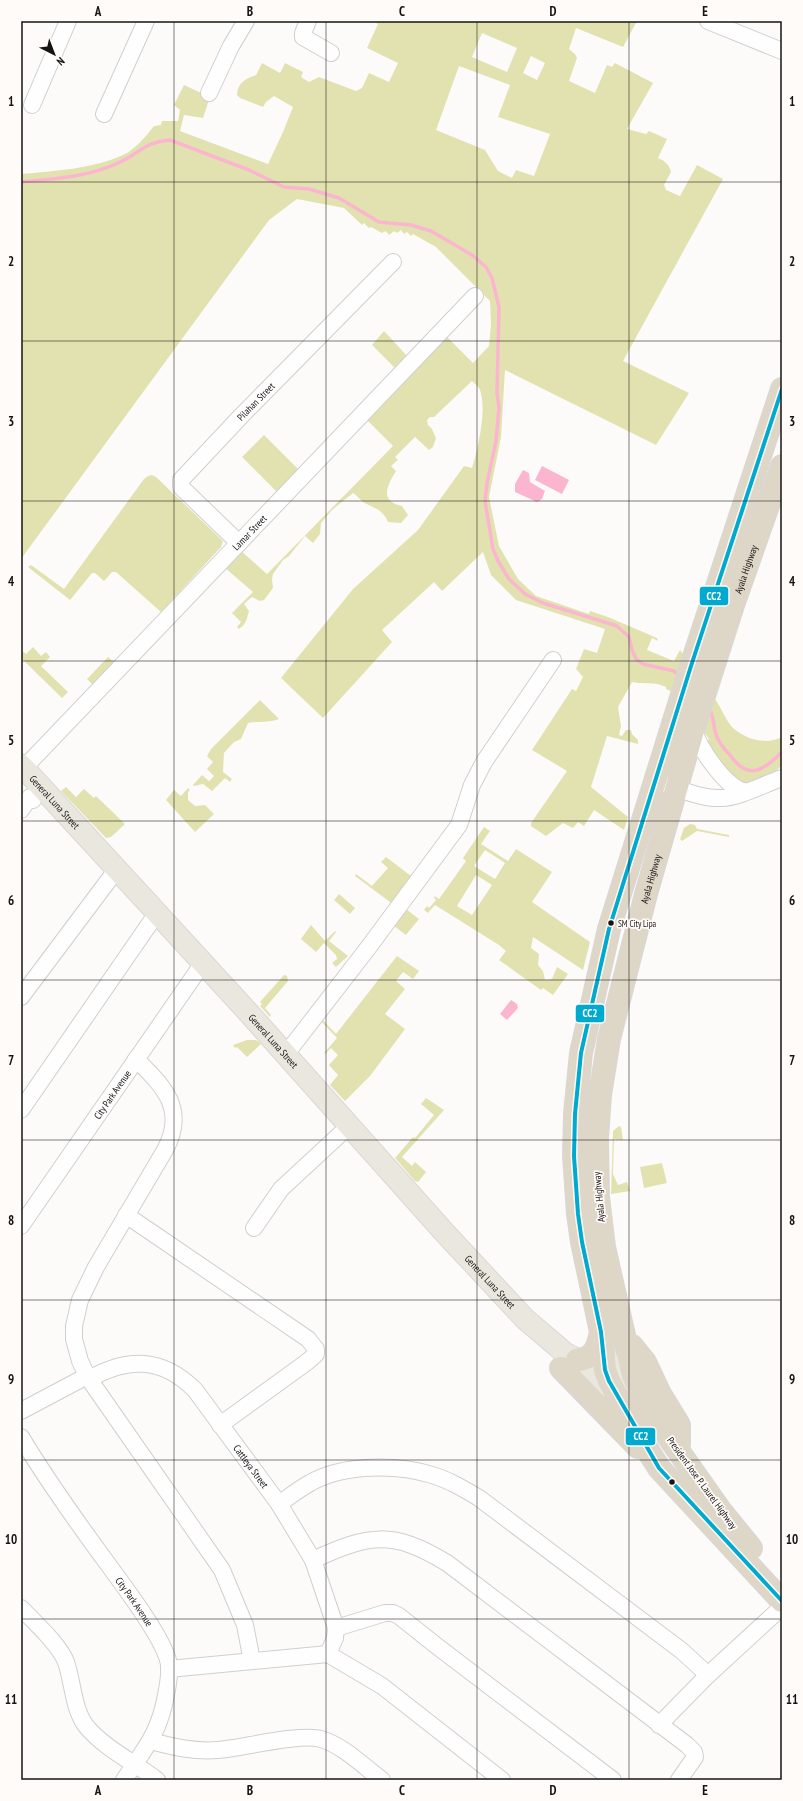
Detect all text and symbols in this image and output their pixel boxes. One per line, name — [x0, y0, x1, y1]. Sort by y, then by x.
text: A — [94, 3, 102, 20]
text: B — [247, 3, 253, 20]
text: C — [399, 3, 405, 20]
text: D — [550, 3, 557, 20]
text: E — [702, 3, 708, 20]
north arrow — [34, 34, 74, 74]
text: N — [54, 54, 68, 69]
text: 1 — [8, 93, 14, 110]
text: 1 — [789, 93, 795, 110]
text: 2 — [8, 253, 14, 270]
text: 2 — [789, 253, 795, 270]
street label: Pilahan Street — [234, 379, 277, 423]
text: 3 — [8, 413, 14, 430]
text: 3 — [789, 413, 795, 430]
street label: Lamar Street — [229, 512, 269, 553]
street label: Ayala Highway — [731, 543, 760, 595]
text: 4 — [8, 573, 15, 590]
text: 4 — [789, 573, 796, 590]
line badge: CC2 — [699, 586, 729, 606]
text: CC2 — [706, 589, 722, 603]
text: 5 — [8, 732, 14, 749]
text: 5 — [789, 732, 795, 749]
street label: General Luna Street — [27, 772, 83, 832]
street label: Ayala Highway — [637, 852, 664, 905]
text: 6 — [8, 892, 14, 909]
text: 6 — [789, 892, 795, 909]
marker: SM City Lipa — [606, 918, 616, 928]
place label: SM City Lipa — [618, 918, 657, 929]
line badge: CC2 — [575, 1004, 605, 1023]
text: CC2 — [582, 1006, 598, 1020]
street label: General Luna Street — [246, 1011, 301, 1071]
text: 7 — [8, 1052, 14, 1069]
text: 7 — [789, 1052, 795, 1069]
street label: City Park Avenue — [91, 1067, 134, 1122]
street label: Ayala Highway — [590, 1171, 608, 1223]
text: 8 — [8, 1212, 14, 1229]
text: 8 — [789, 1212, 795, 1229]
street label: General Luna Street — [462, 1252, 519, 1311]
text: 9 — [8, 1371, 14, 1388]
text: 9 — [789, 1371, 795, 1388]
line badge: CC2 — [625, 1427, 656, 1446]
text: CC2 — [633, 1429, 649, 1443]
street label: President Jose P. Laurel Highway — [664, 1434, 740, 1532]
street label: Cattleya Street — [231, 1442, 272, 1491]
unlabelled marker — [667, 1477, 677, 1487]
text: 10 — [5, 1531, 17, 1548]
text: 10 — [786, 1531, 798, 1548]
street label: City Park Avenue — [113, 1574, 156, 1629]
text: 11 — [5, 1691, 17, 1708]
text: 11 — [786, 1691, 798, 1708]
text: A — [94, 1782, 102, 1799]
text: B — [247, 1782, 253, 1799]
text: C — [399, 1782, 405, 1799]
text: D — [550, 1782, 557, 1799]
text: E — [702, 1782, 708, 1799]

